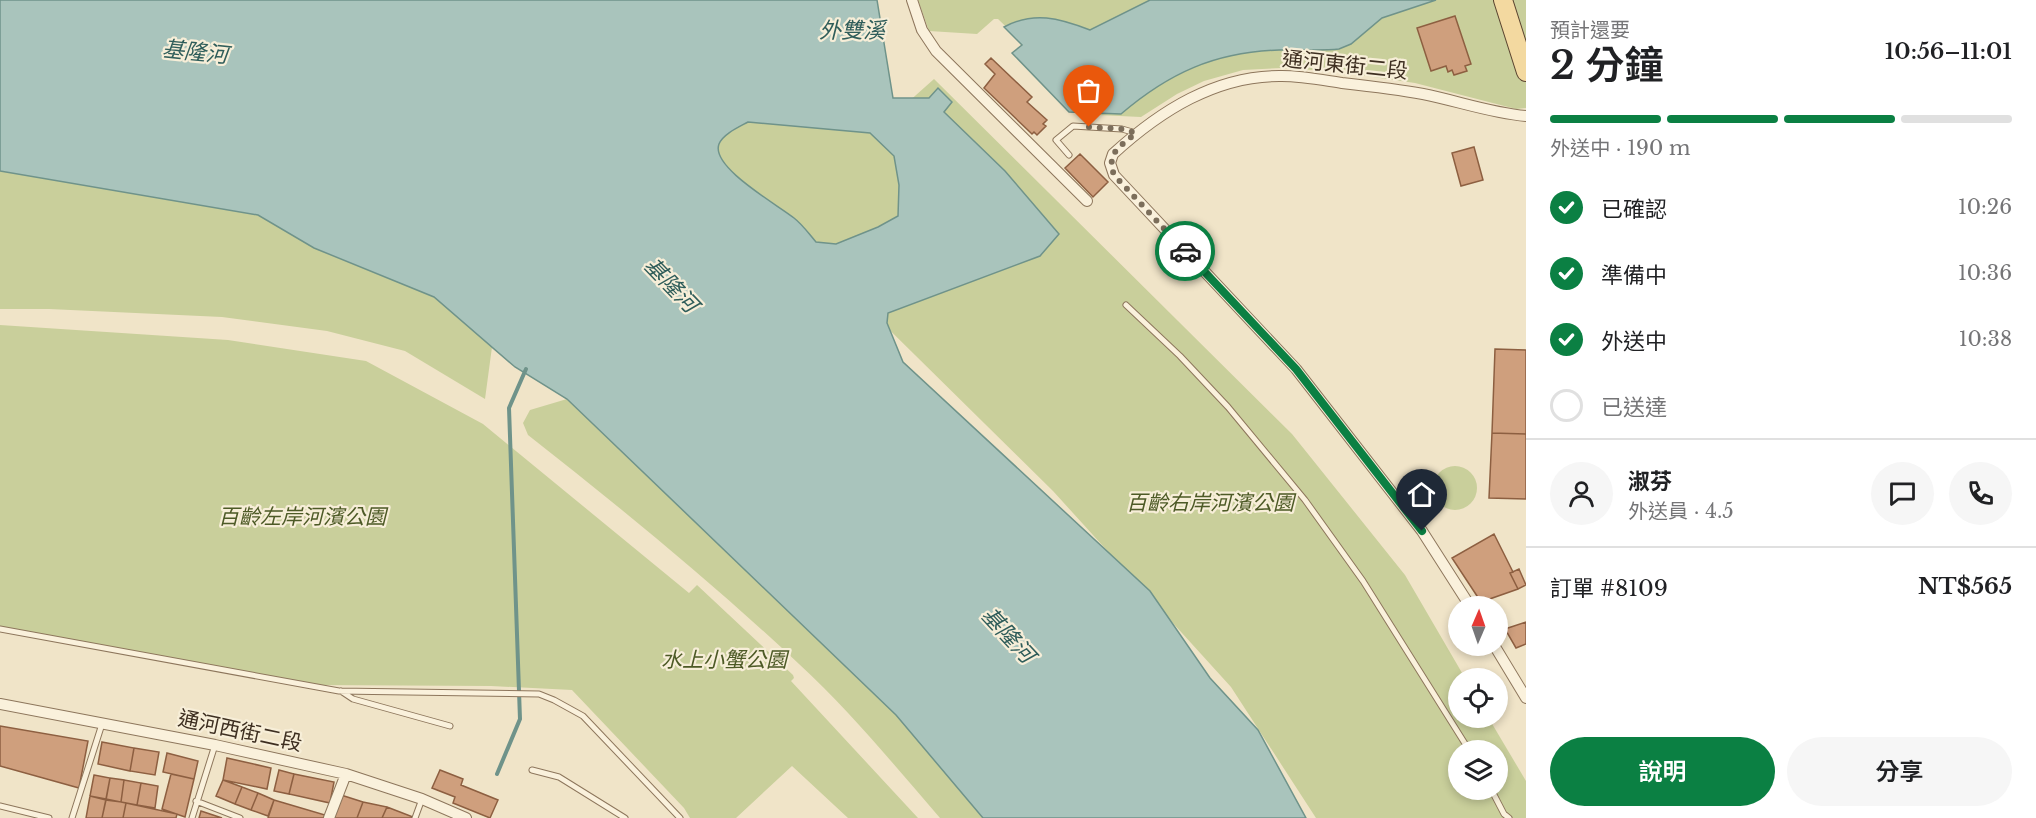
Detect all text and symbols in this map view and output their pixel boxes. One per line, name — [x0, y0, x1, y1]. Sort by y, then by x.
water label: 外雙溪 — [819, 17, 888, 44]
text: 預計還要 — [1550, 18, 1630, 42]
water label: 基隆河 — [161, 35, 233, 69]
text: 10:56–11:01 — [1885, 38, 2012, 65]
text: 2 分鐘 — [1550, 41, 1664, 90]
street label: 通河東街二段 — [1281, 45, 1409, 85]
pin — [1063, 65, 1114, 127]
icon: bag — [1072, 74, 1105, 107]
text: 外送中 · 190 m — [1550, 136, 1690, 160]
icon: check — [1550, 191, 1583, 224]
text: 10:26 — [1958, 195, 2012, 219]
text: 已確認 — [1601, 196, 1667, 223]
courier — [1155, 221, 1215, 281]
icon: car — [1169, 235, 1202, 268]
water label: 基隆河 — [638, 252, 706, 321]
icon: check — [1550, 257, 1583, 290]
text: 10:36 — [1958, 261, 2012, 285]
text: 準備中 — [1601, 262, 1667, 289]
icon: check — [1550, 323, 1583, 356]
text: 10:38 — [1959, 327, 2012, 351]
text: 外送中 — [1601, 328, 1667, 355]
text: 已送達 — [1601, 394, 1667, 421]
button: person — [1550, 462, 1613, 525]
button: chat — [1871, 462, 1934, 525]
button: phone — [1949, 462, 2012, 525]
text: 淑芬 — [1628, 468, 1672, 495]
pin — [1396, 469, 1447, 531]
icon: home — [1405, 478, 1438, 511]
park label: 百齡右岸河濱公園 — [1126, 490, 1297, 516]
text: 外送員 · 4.5 — [1628, 499, 1734, 523]
park label: 百齡左岸河濱公園 — [218, 504, 389, 530]
text: NT$565 — [1918, 573, 2012, 600]
text: 訂單 #8109 — [1550, 575, 1668, 602]
north arrow — [1448, 596, 1508, 656]
map controls — [1448, 596, 1508, 800]
water label: 基隆河 — [976, 602, 1043, 671]
park label: 水上小蟹公園 — [661, 647, 790, 673]
button: locate — [1448, 668, 1508, 728]
street label: 通河西街二段 — [176, 705, 304, 757]
button: 說明 — [1550, 737, 1775, 806]
button: 分享 — [1787, 737, 2012, 806]
button: layers — [1448, 740, 1508, 800]

